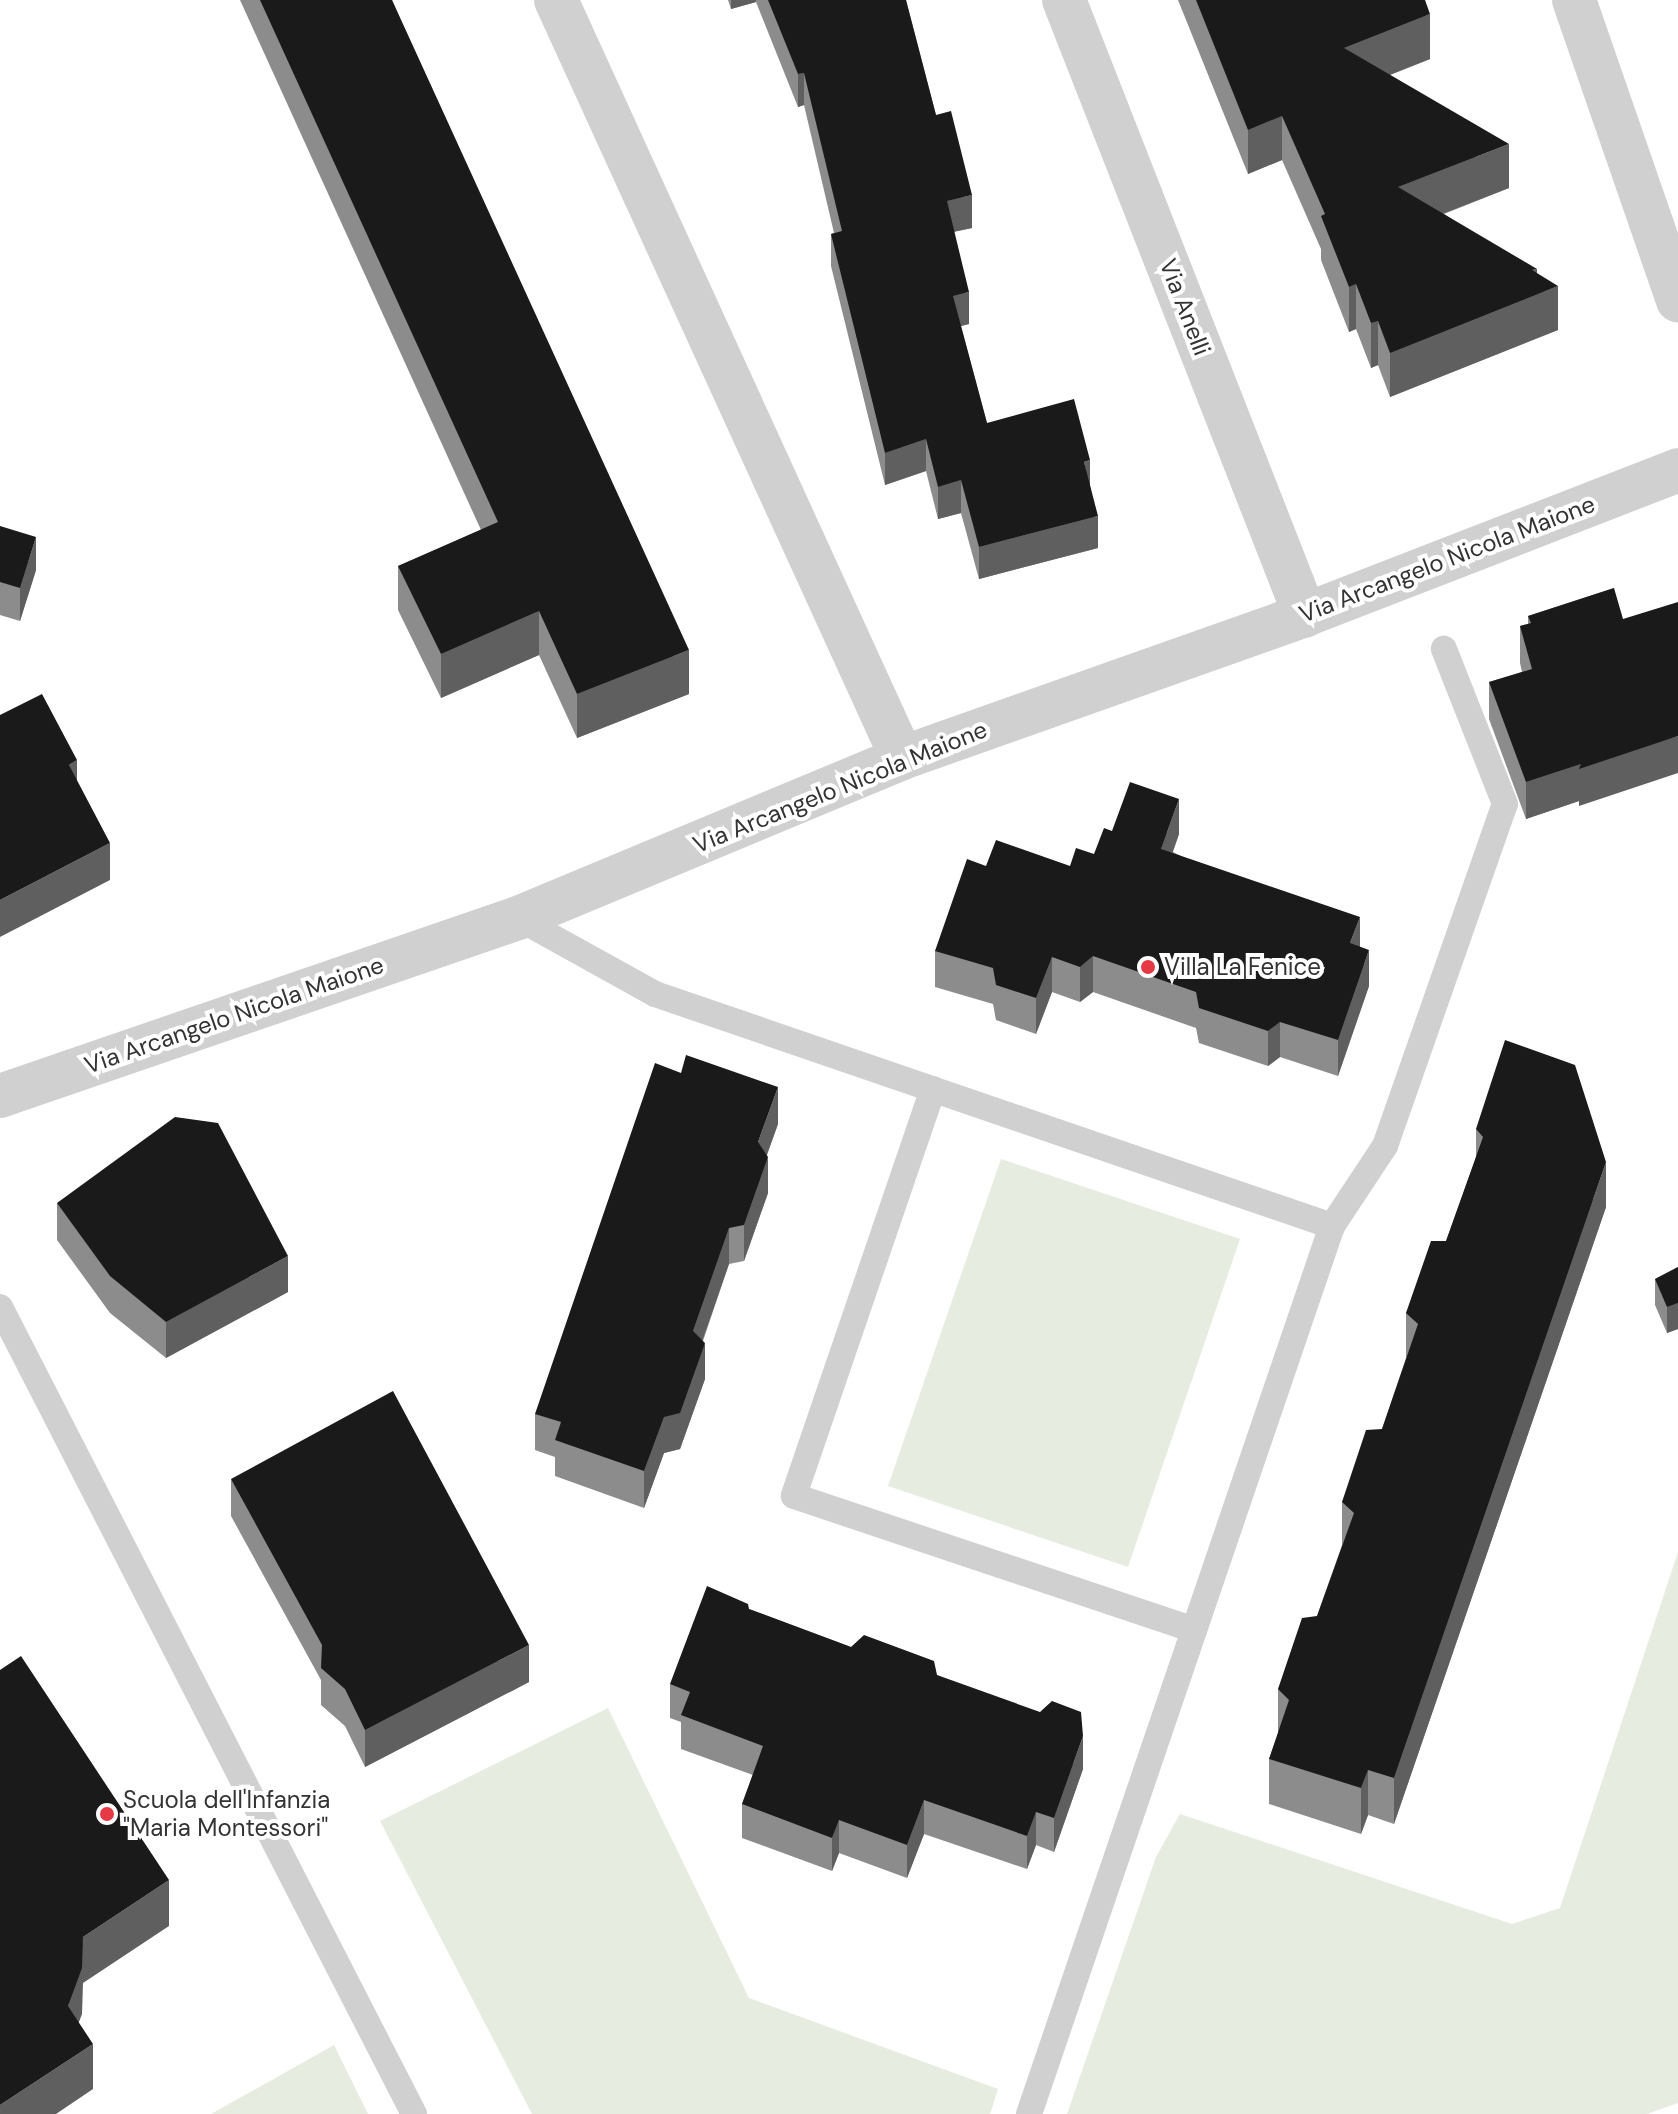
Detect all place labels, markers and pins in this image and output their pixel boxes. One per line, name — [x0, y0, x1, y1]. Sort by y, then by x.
place label: Villa La Fenice — [1164, 953, 1321, 981]
marker: Villa La Fenice — [1139, 958, 1157, 976]
place label: Scuola dell'Infanzia "Maria Montessori" — [123, 1786, 330, 1842]
marker: Scuola dell'Infanzia "Maria Montessori" — [98, 1805, 116, 1823]

